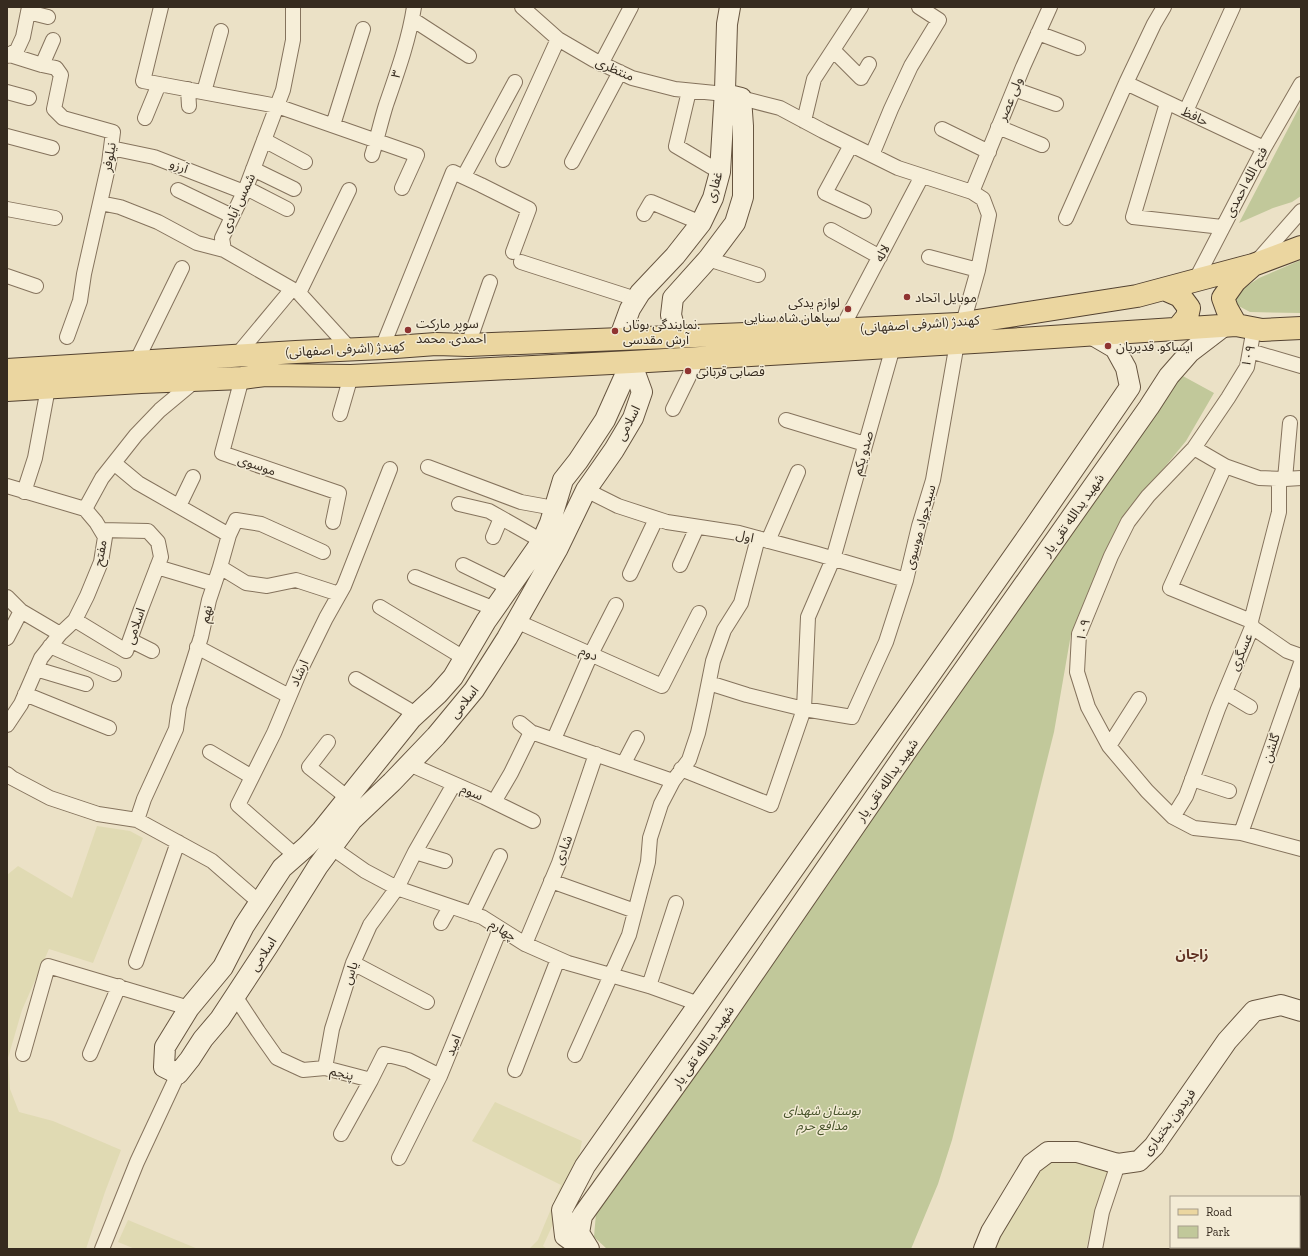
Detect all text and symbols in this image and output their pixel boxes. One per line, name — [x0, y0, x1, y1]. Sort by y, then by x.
street label: منتظری — [593, 54, 637, 85]
street label: ۳ — [388, 68, 404, 80]
street label: ولی عصر — [994, 75, 1027, 124]
street label: حافظ — [1179, 103, 1211, 129]
street label: نیلوفر — [99, 141, 119, 174]
street label: فتح الله احمدی — [1221, 144, 1273, 221]
street label: آرزو — [168, 156, 191, 177]
street label: غفاری — [702, 169, 727, 204]
street label: شمس آبادی — [218, 171, 259, 235]
street label: لاله — [871, 242, 893, 264]
place label: موبایل اتحاد — [915, 290, 977, 306]
marker: موبایل اتحاد — [902, 292, 912, 302]
place label: لوازم یدکی سپاهان.شاه سنایی — [744, 295, 840, 327]
marker: لوازم یدکی سپاهان.شاه سنایی — [843, 304, 853, 314]
street label: کهندژ (اشرفی اصفهانی) — [860, 312, 981, 337]
place label: سوپر مارکت احمدی. محمد — [416, 316, 486, 347]
place label: نمایندگی بوتان. آرش مقدسی — [623, 317, 700, 348]
marker: سوپر مارکت احمدی. محمد — [403, 325, 413, 335]
marker: نمایندگی بوتان. آرش مقدسی — [610, 326, 620, 336]
street label: کهندژ (اشرفی اصفهانی) — [285, 338, 406, 361]
place label: ایساکو. قدیریان — [1116, 339, 1193, 355]
marker: ایساکو. قدیریان — [1103, 341, 1113, 351]
street label: ۱۰۹ — [1238, 343, 1258, 369]
place label: قصابی قربانی — [696, 364, 765, 380]
marker: قصابی قربانی — [683, 366, 693, 376]
street label: اسلامی — [613, 403, 644, 444]
street label: صدو یکم — [850, 429, 879, 478]
street label: موسوی — [236, 452, 278, 479]
street label: شهید یدالله تقی یار — [1038, 471, 1108, 561]
street label: سیدجواد موسوی — [901, 483, 939, 571]
street label: اول — [734, 527, 755, 546]
street label: مفتح — [90, 538, 113, 568]
street label: نهم — [197, 604, 218, 625]
street label: اسلامی — [122, 606, 149, 646]
street label: ۱۰۹ — [1073, 617, 1093, 643]
street label: عسگری — [1226, 631, 1257, 673]
street label: دوم — [577, 642, 600, 665]
street label: ارشاد — [287, 657, 311, 689]
street label: اسلامی — [447, 683, 482, 722]
street label: گلشن — [1259, 731, 1284, 765]
street label: شهید یدالله تقی یار — [852, 736, 922, 826]
street label: سوم — [458, 781, 485, 805]
street label: شادی — [551, 833, 576, 867]
street label: چهارم — [486, 916, 519, 946]
street label: اسلامی — [247, 934, 280, 974]
district label: زاجان — [1176, 946, 1208, 963]
street label: یاس — [339, 959, 362, 987]
street label: شهید یدالله تقی یار — [668, 1003, 738, 1093]
street label: امید — [442, 1032, 464, 1058]
street label: پنجم — [328, 1063, 356, 1086]
street label: فریدون بختیاری — [1139, 1086, 1200, 1159]
park label: بوستان شهدای مدافع حرم — [784, 1103, 861, 1136]
legend — [1170, 1196, 1300, 1248]
text: Road — [1206, 1205, 1232, 1219]
text: Park — [1206, 1225, 1231, 1239]

